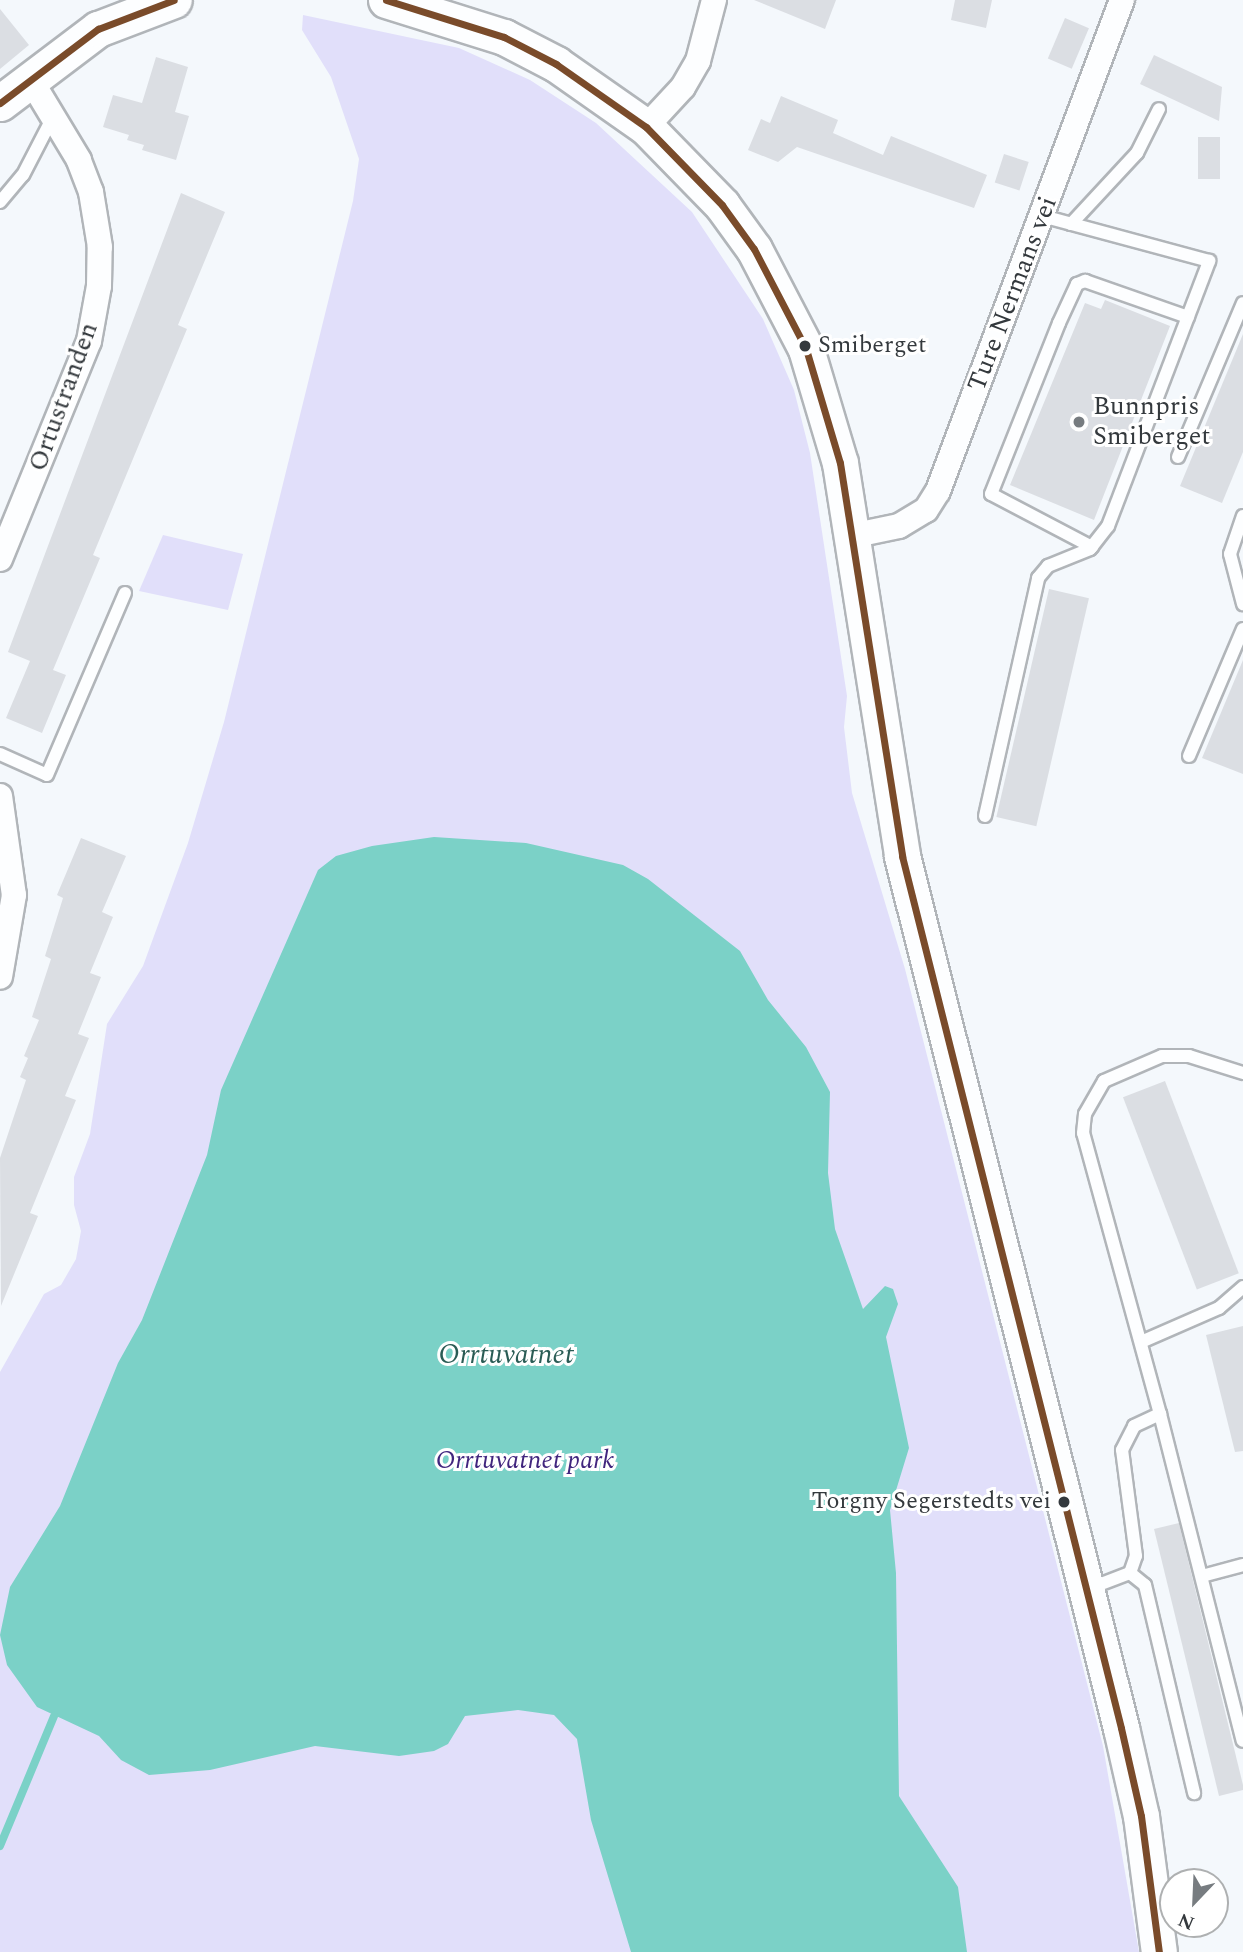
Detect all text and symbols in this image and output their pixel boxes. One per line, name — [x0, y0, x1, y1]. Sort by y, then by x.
street label: Ture Nermans vei — [962, 192, 1064, 396]
street label: Ortustranden — [23, 318, 105, 476]
place label: Smiberget — [818, 332, 926, 360]
marker: Smiberget — [798, 339, 812, 353]
place label: Bunnpris Smiberget — [1093, 391, 1210, 452]
marker: Bunnpris Smiberget — [1071, 414, 1087, 430]
water label: Orrtuvatnet — [439, 1338, 573, 1372]
park label: Orrtuvatnet park — [436, 1445, 614, 1477]
place label: Torgny Segerstedts vei — [811, 1488, 1051, 1516]
marker: Torgny Segerstedts vei — [1057, 1495, 1071, 1509]
north arrow — [1159, 1868, 1229, 1938]
text: N — [1174, 1905, 1199, 1937]

